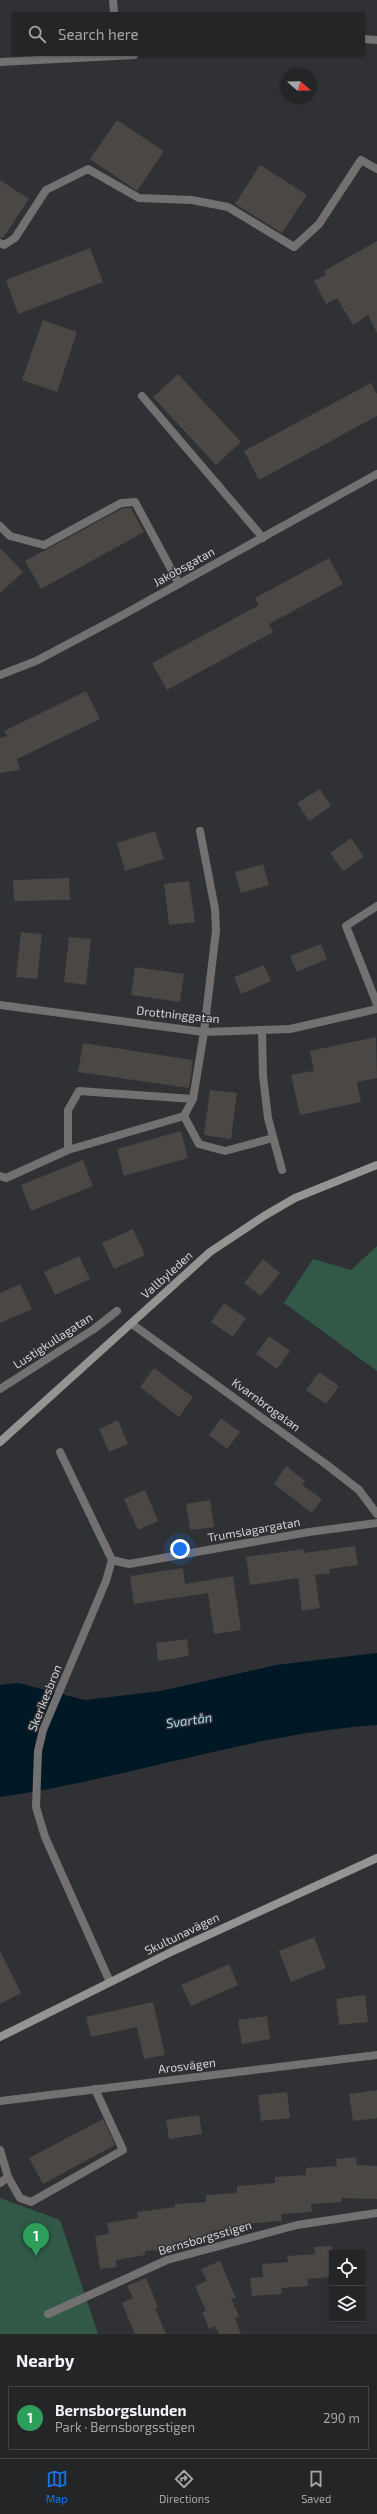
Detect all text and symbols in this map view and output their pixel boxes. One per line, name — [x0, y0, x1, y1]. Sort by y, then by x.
search box — [12, 12, 365, 56]
icon: search — [26, 23, 48, 45]
text: Search here — [58, 25, 139, 43]
north arrow — [281, 68, 317, 104]
street label: Jakobsgatan — [151, 544, 217, 589]
street label: Drottninggatan — [136, 1003, 220, 1025]
street label: Vallbyleden — [138, 1248, 195, 1301]
street label: Lustigkullagatan — [10, 1309, 95, 1371]
street label: Kvarnbrogatan — [230, 1375, 304, 1434]
street label: Trumslagargatan — [207, 1514, 301, 1544]
your location — [170, 1539, 190, 1559]
street label: Skerikesbron — [24, 1662, 64, 1733]
water label: Svartån — [165, 1709, 213, 1731]
street label: Skultunavägen — [142, 1909, 221, 1957]
street label: Arosvägen — [157, 2055, 217, 2075]
street label: Bernsborgsstigen — [156, 2217, 253, 2257]
pin: 1 — [23, 2223, 49, 2256]
map controls — [329, 2250, 365, 2322]
button: locate — [329, 2250, 365, 2286]
button: layers — [329, 2286, 365, 2322]
text: Nearby — [16, 2350, 74, 2370]
text: Bernsborgslunden — [55, 2401, 187, 2419]
text: 1 — [27, 2410, 33, 2426]
text: 290 m — [323, 2410, 360, 2426]
text: Park · Bernsborgsstigen — [55, 2419, 195, 2435]
tab: Map — [46, 2468, 68, 2505]
tab: Directions — [159, 2468, 210, 2505]
tab: Saved — [301, 2468, 331, 2505]

